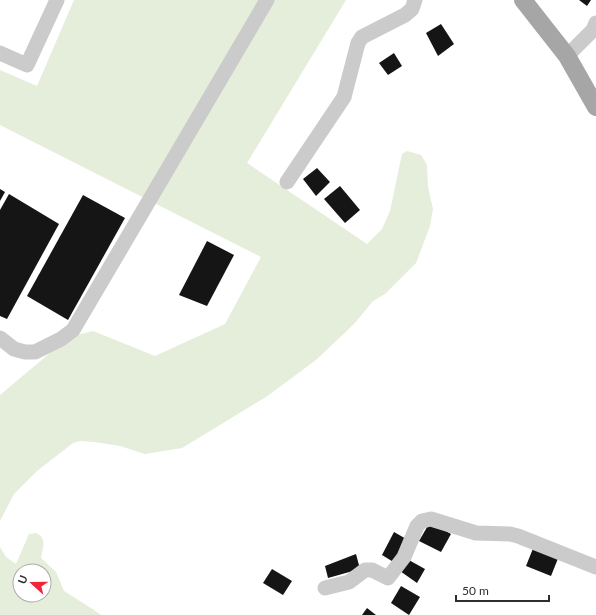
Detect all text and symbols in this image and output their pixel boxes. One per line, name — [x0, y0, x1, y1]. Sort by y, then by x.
north arrow — [12, 563, 52, 603]
text: U — [15, 573, 30, 585]
scale bar — [456, 577, 549, 603]
text: 50 m — [462, 583, 489, 598]

